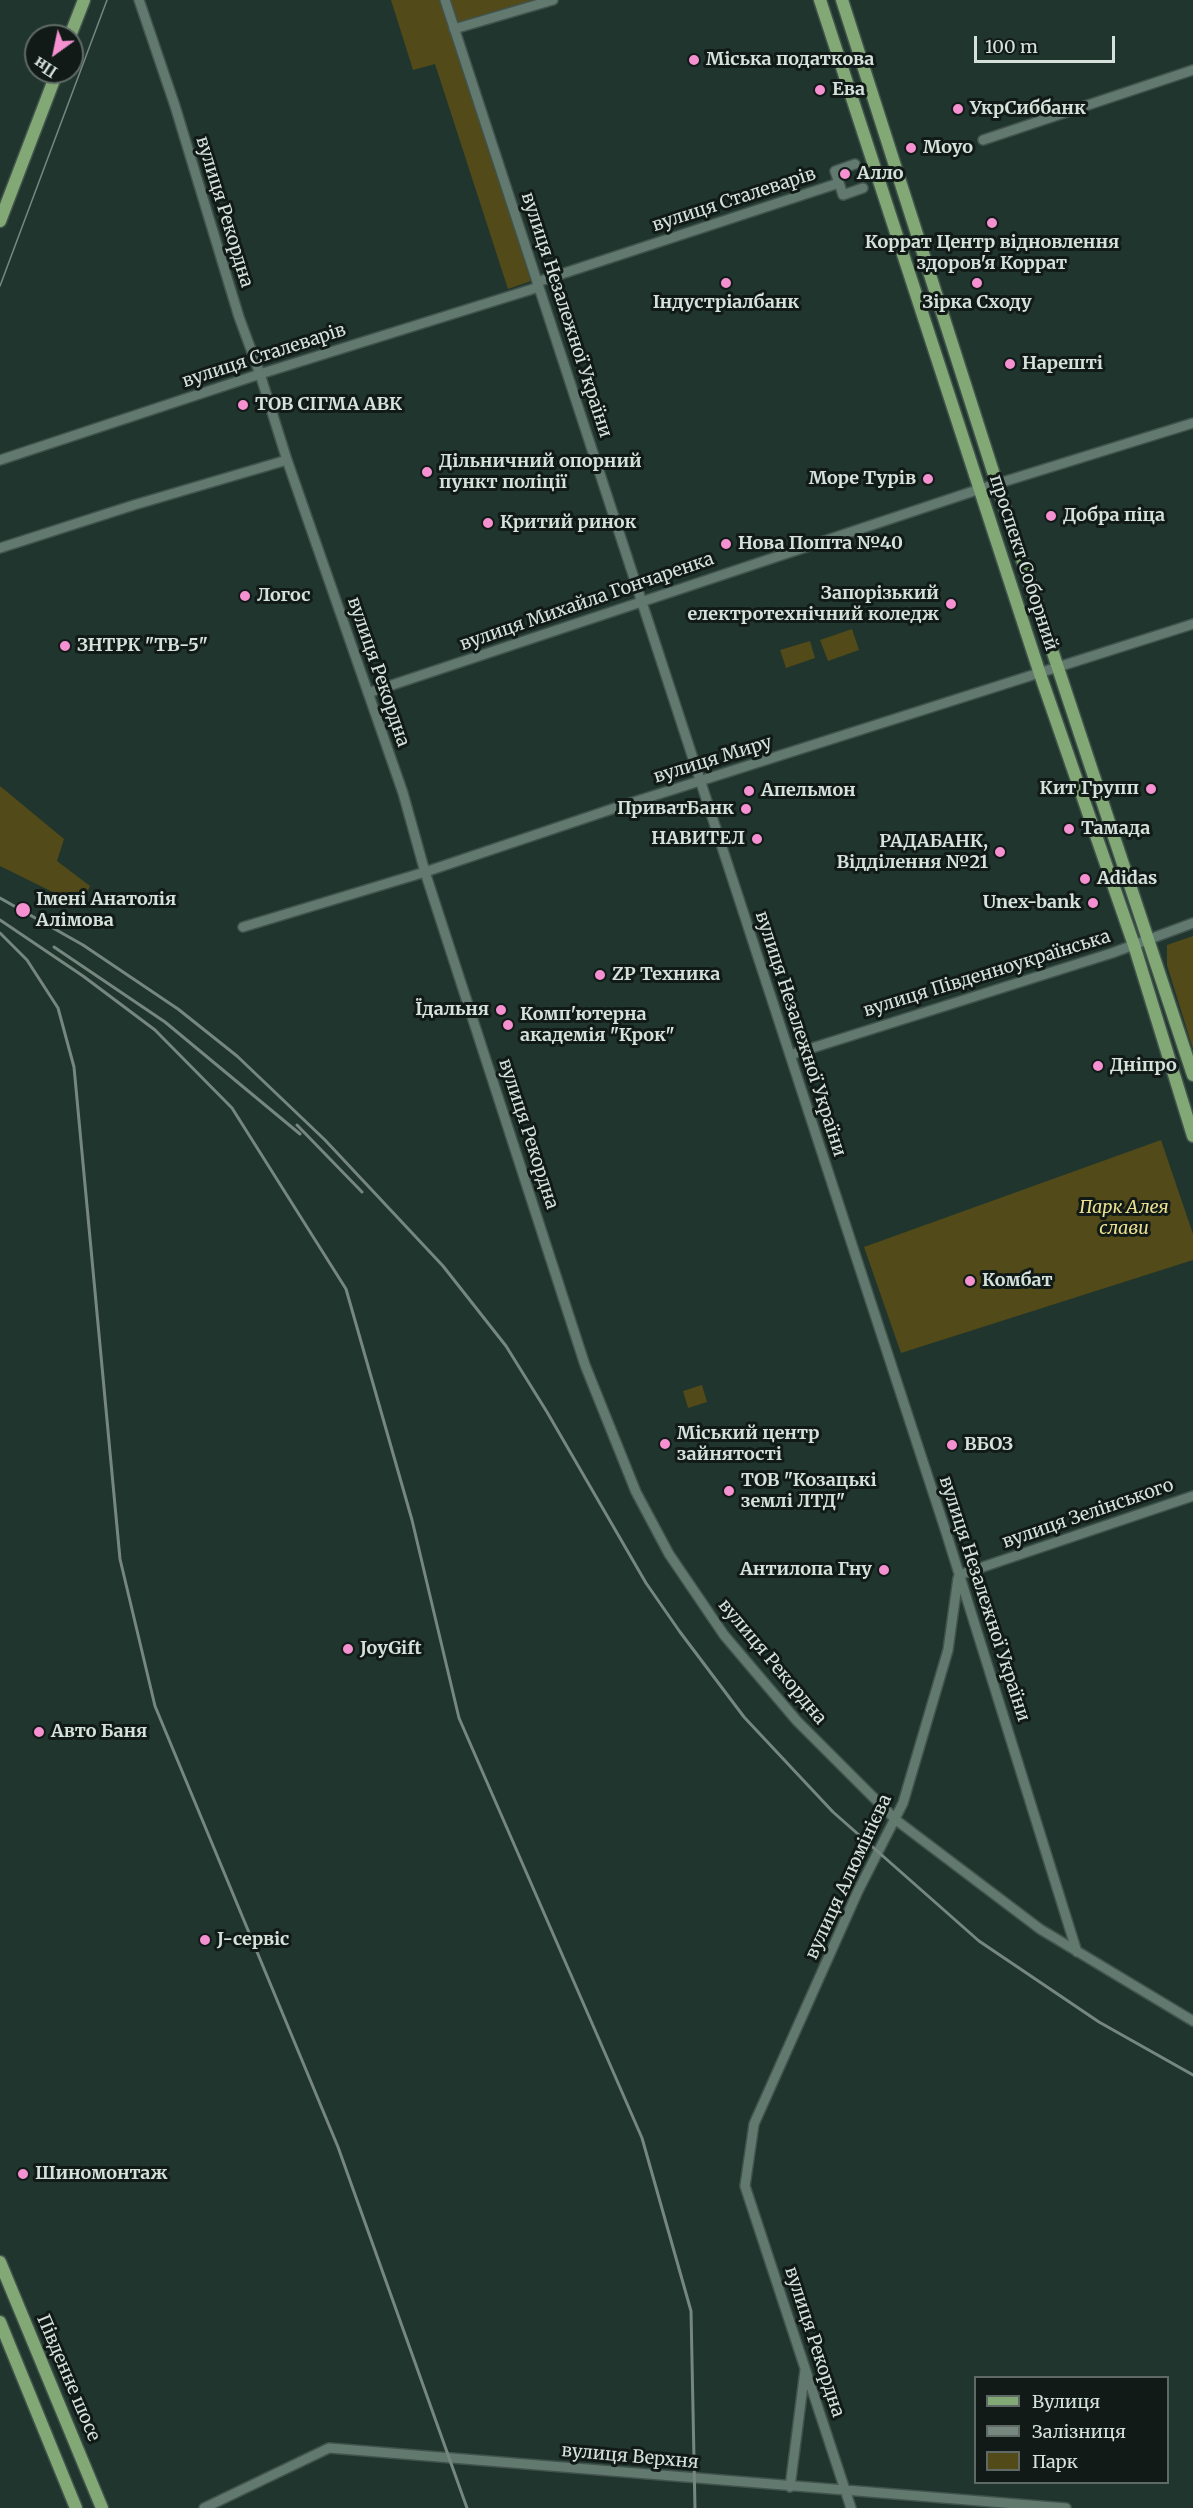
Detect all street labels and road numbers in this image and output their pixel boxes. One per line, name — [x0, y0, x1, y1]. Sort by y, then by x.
street label: вулиця Рекордна — [191, 134, 257, 290]
street label: вулиця Сталеварів — [650, 163, 818, 237]
street label: вулиця Незалежної України — [516, 190, 616, 440]
street label: вулиця Сталеварів — [180, 319, 348, 393]
street label: проспект Соборний — [984, 472, 1062, 654]
street label: вулиця Михайла Гончаренка — [457, 548, 717, 656]
street label: вулиця Рекордна — [342, 594, 414, 750]
street label: вулиця Миру — [651, 732, 775, 788]
street label: вулиця Незалежної України — [750, 909, 850, 1159]
street label: вулиця Південноукраїнська — [861, 926, 1113, 1022]
street label: вулиця Рекордна — [493, 1056, 563, 1212]
street label: вулиця Незалежної України — [934, 1474, 1034, 1724]
street label: вулиця Зелінського — [999, 1475, 1177, 1553]
street label: вулиця Рекордна — [713, 1595, 831, 1729]
street label: вулиця Алюмінієва — [801, 1791, 897, 1963]
street label: вулиця Рекордна — [779, 2264, 849, 2420]
street label: Південне шосе — [32, 2311, 104, 2445]
street label: вулиця Верхня — [561, 2440, 699, 2474]

